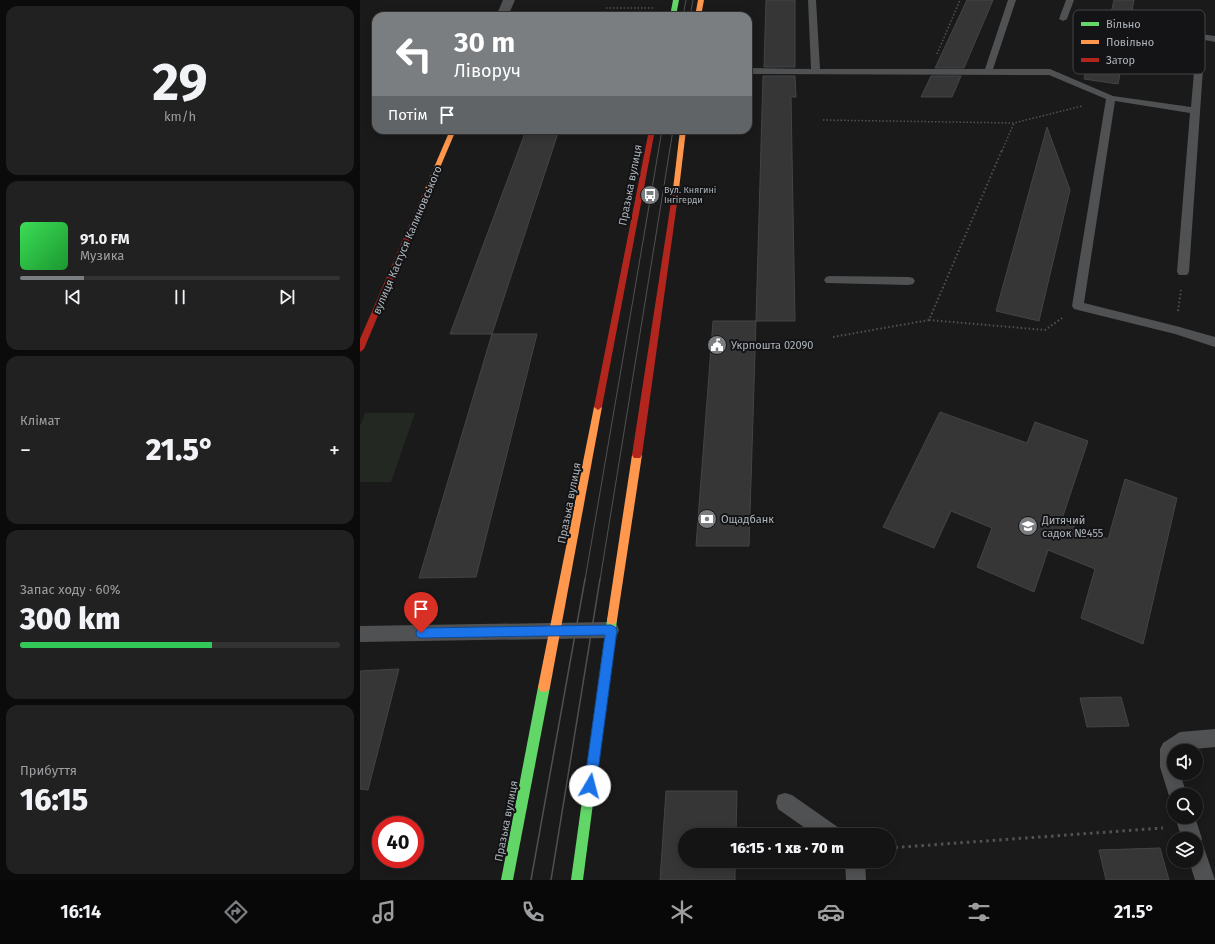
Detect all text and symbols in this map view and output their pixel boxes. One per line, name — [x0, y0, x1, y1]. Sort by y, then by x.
legend — [1073, 10, 1205, 74]
text: Вільно — [1106, 18, 1141, 31]
text: 30 m — [454, 26, 515, 59]
icon: left — [388, 28, 440, 80]
text: Повільно — [1106, 36, 1154, 49]
text: 29 — [152, 51, 208, 114]
text: Затор — [1106, 54, 1135, 67]
text: Ліворуч — [454, 60, 521, 82]
icon: arrive — [436, 104, 458, 126]
text: Потім — [388, 106, 428, 124]
text: km/h — [164, 109, 196, 124]
street label: Празька вулиця — [616, 143, 645, 227]
street label: вулиця Кастуся Калиновського — [370, 164, 445, 316]
bus stop icon: Вул. Княгині Інгігерди — [639, 184, 661, 206]
place label: Вул. Княгині Інгігерди — [664, 185, 716, 205]
text: 91.0 FM — [80, 230, 130, 248]
text: Музика — [80, 248, 124, 263]
icon: previous — [62, 286, 84, 308]
icon: pause — [169, 286, 191, 308]
icon: next — [276, 286, 298, 308]
public building icon: Укрпошта 02090 — [706, 334, 728, 356]
place label: Укрпошта 02090 — [731, 339, 813, 352]
text: Клімат — [20, 413, 60, 428]
text: 21.5° — [146, 432, 214, 468]
text: − — [20, 437, 31, 464]
text: + — [329, 437, 340, 464]
street label: Празька вулиця — [555, 461, 584, 545]
bank icon: Ощадбанк — [696, 508, 718, 530]
place label: Ощадбанк — [721, 513, 774, 526]
place label: Дитячий садок №455 — [1041, 514, 1104, 540]
school or university icon: Дитячий садок №455 — [1017, 515, 1039, 537]
text: Запас ходу · 60% — [20, 582, 120, 597]
pin — [404, 592, 438, 633]
icon: arrive — [410, 598, 432, 620]
text: 300 km — [20, 601, 120, 637]
map controls — [1167, 744, 1203, 868]
button: sound — [1167, 744, 1203, 780]
text: Прибуття — [20, 763, 77, 778]
position arrow — [569, 765, 611, 807]
street label: Празька вулиця — [492, 779, 521, 863]
text: 16:15 — [20, 782, 88, 818]
button: search — [1167, 788, 1203, 824]
speed limit sign: 40 — [372, 816, 424, 868]
button: layers — [1167, 832, 1203, 868]
text: 16:15 · 1 хв · 70 m — [730, 839, 844, 857]
icon: directions — [222, 898, 250, 926]
icon: music — [370, 898, 398, 926]
icon: phone — [519, 898, 547, 926]
icon: climate — [668, 898, 696, 926]
icon: car — [817, 898, 845, 926]
icon: filters — [965, 898, 993, 926]
text: 16:14 — [60, 901, 101, 923]
text: 21.5° — [1114, 901, 1155, 923]

